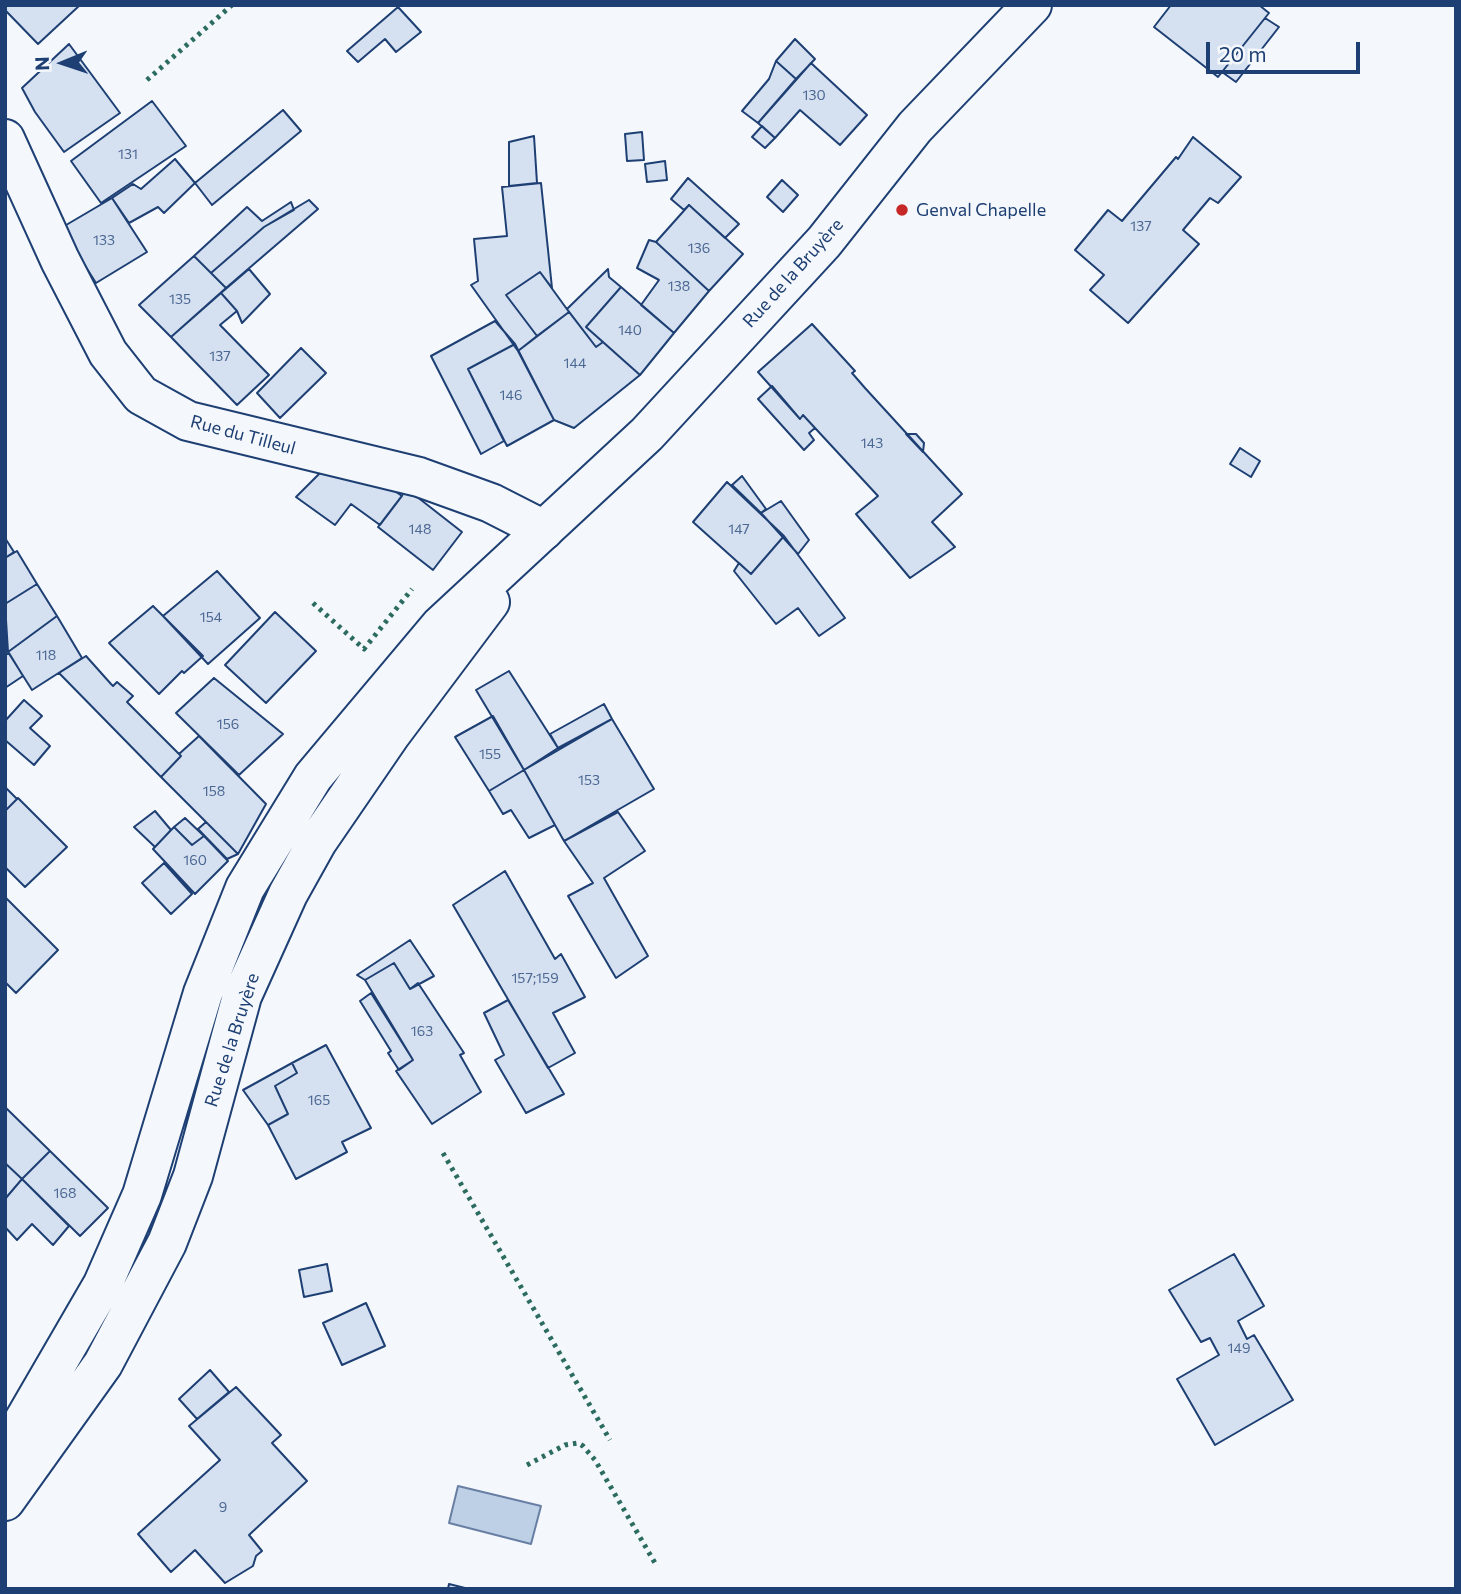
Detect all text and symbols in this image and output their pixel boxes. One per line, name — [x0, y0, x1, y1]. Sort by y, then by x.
north arrow — [28, 28, 98, 98]
scale bar — [1209, 28, 1363, 72]
text: 20 m — [1219, 41, 1267, 66]
text: N — [30, 56, 53, 71]
house number: 130 — [802, 87, 826, 103]
house number: 131 — [118, 146, 138, 162]
place label: Genval Chapelle — [916, 199, 1046, 221]
marker: Genval Chapelle — [894, 202, 910, 218]
street label: Rue de la Bruyère — [738, 214, 848, 332]
house number: 137 — [1130, 218, 1152, 234]
house number: 133 — [93, 232, 115, 248]
house number: 136 — [688, 240, 710, 256]
house number: 138 — [668, 278, 690, 294]
house number: 135 — [169, 291, 191, 307]
house number: 140 — [618, 322, 642, 338]
house number: 137 — [209, 348, 231, 364]
house number: 144 — [564, 355, 586, 371]
house number: 146 — [500, 387, 522, 403]
street label: Rue du Tilleul — [188, 411, 298, 459]
house number: 143 — [861, 435, 883, 451]
house number: 148 — [409, 521, 431, 537]
house number: 147 — [728, 521, 750, 537]
house number: 154 — [200, 609, 222, 625]
house number: 118 — [36, 647, 56, 663]
house number: 156 — [217, 716, 239, 732]
house number: 155 — [479, 746, 501, 762]
house number: 153 — [578, 772, 600, 788]
house number: 158 — [203, 783, 225, 799]
house number: 160 — [183, 852, 207, 868]
street label: Rue de la Bruyère — [200, 970, 264, 1110]
house number: 157;159 — [511, 970, 559, 986]
house number: 163 — [411, 1023, 433, 1039]
house number: 165 — [308, 1092, 330, 1108]
house number: 168 — [54, 1185, 76, 1201]
house number: 149 — [1228, 1340, 1250, 1356]
house number: 9 — [219, 1499, 227, 1515]

